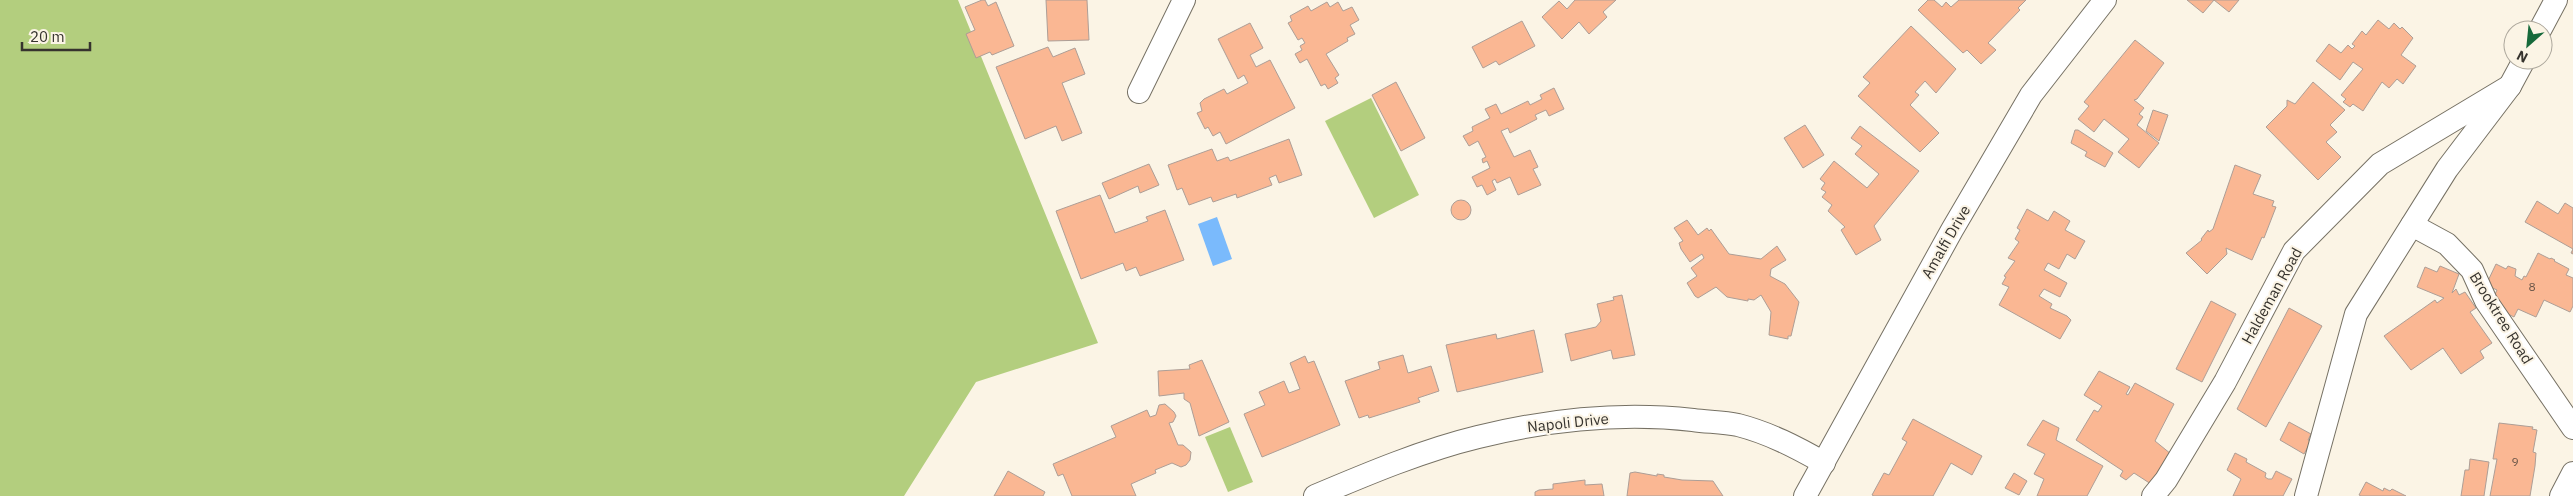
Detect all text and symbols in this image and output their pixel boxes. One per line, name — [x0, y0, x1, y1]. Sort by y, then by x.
scale bar — [22, 20, 90, 52]
north arrow — [2503, 20, 2553, 70]
text: 20 m — [30, 27, 65, 46]
text: N — [2513, 46, 2531, 67]
street label: Amalfi Drive — [1917, 202, 1974, 282]
street label: Haldeman Road — [2237, 244, 2306, 347]
street label: Brooktree Road — [2466, 268, 2537, 367]
house number: 8 — [2528, 279, 2536, 294]
street label: Napoli Drive — [1526, 409, 1610, 436]
house number: 9 — [2511, 454, 2519, 469]

